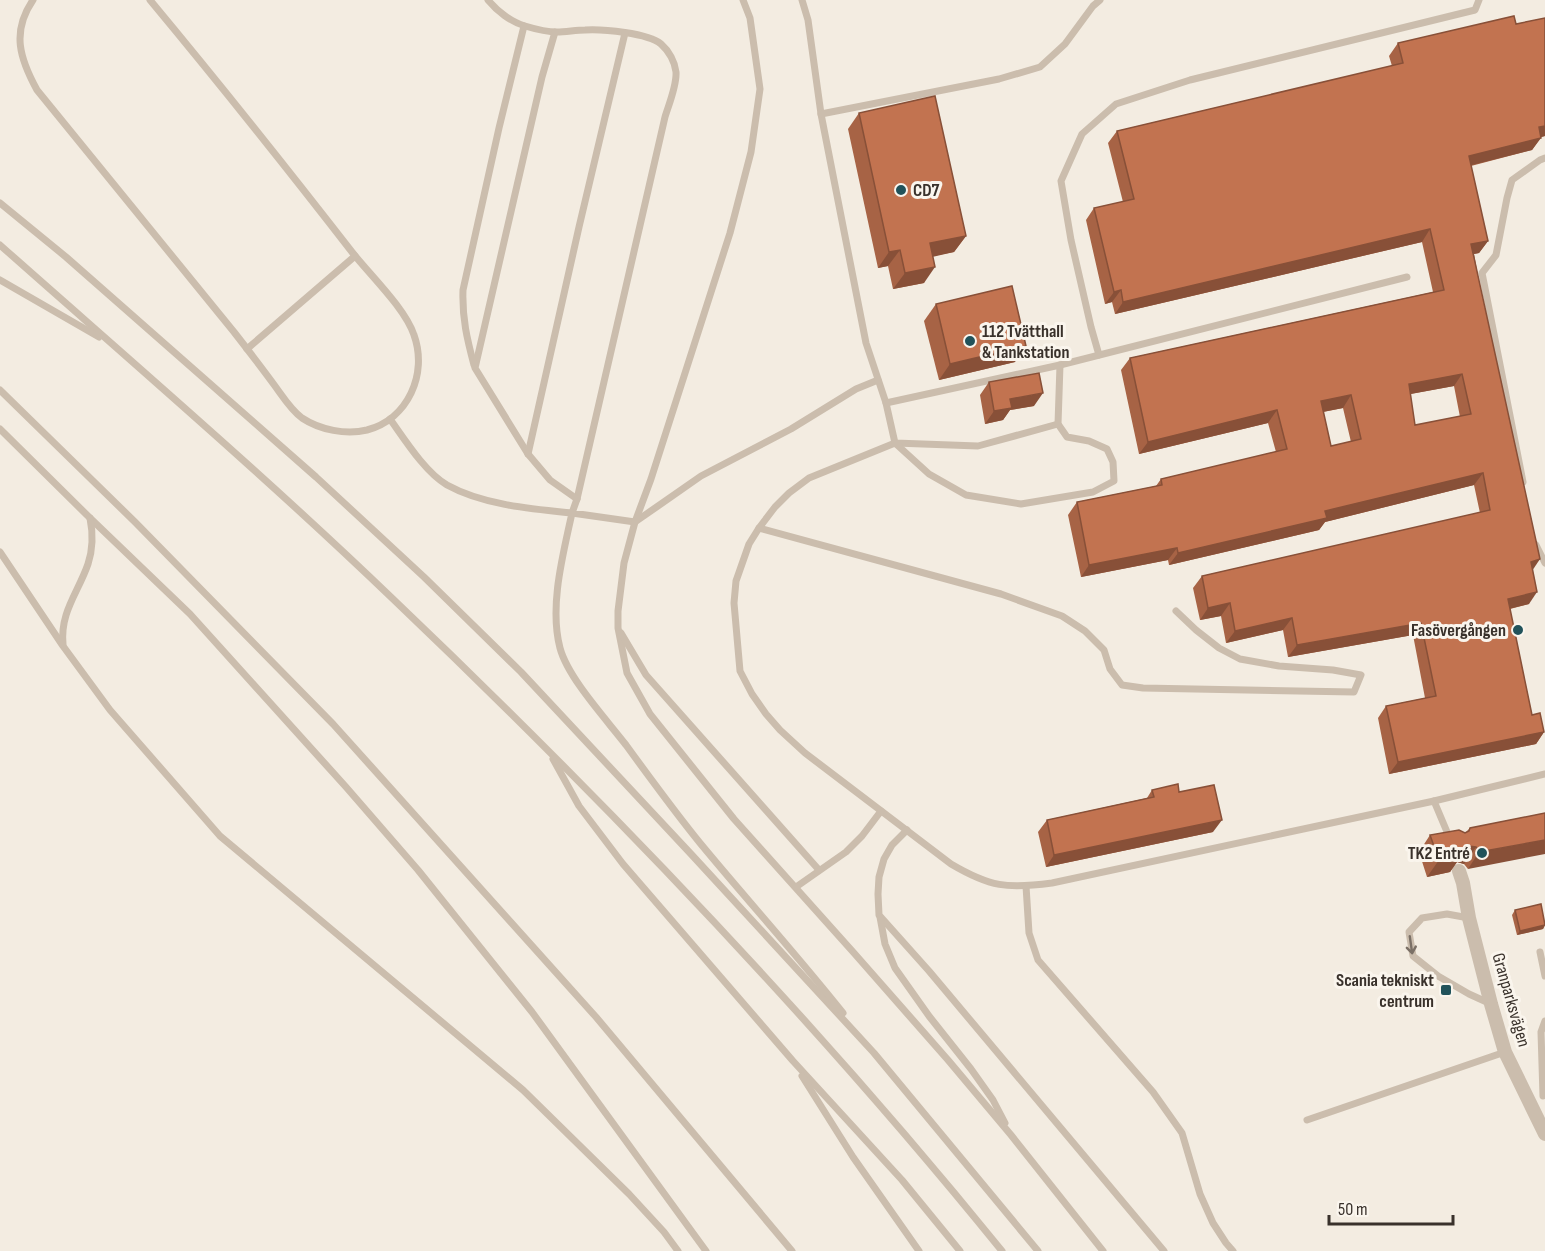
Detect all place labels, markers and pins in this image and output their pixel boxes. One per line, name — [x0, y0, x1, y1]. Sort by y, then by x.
place label: CD7 — [913, 180, 940, 201]
marker: CD7 — [894, 183, 908, 197]
place label: 112 Tvätthall & Tankstation — [982, 321, 1069, 363]
marker: 112 Tvätthall & Tankstation — [963, 334, 977, 348]
place label: Fasövergången — [1411, 620, 1506, 641]
marker: Fasövergången — [1511, 623, 1525, 637]
place label: TK2 Entré — [1408, 843, 1470, 864]
marker: TK2 Entré — [1475, 846, 1489, 860]
place label: Scania tekniskt centrum — [1336, 970, 1434, 1012]
marker: Scania tekniskt centrum — [1439, 983, 1453, 997]

